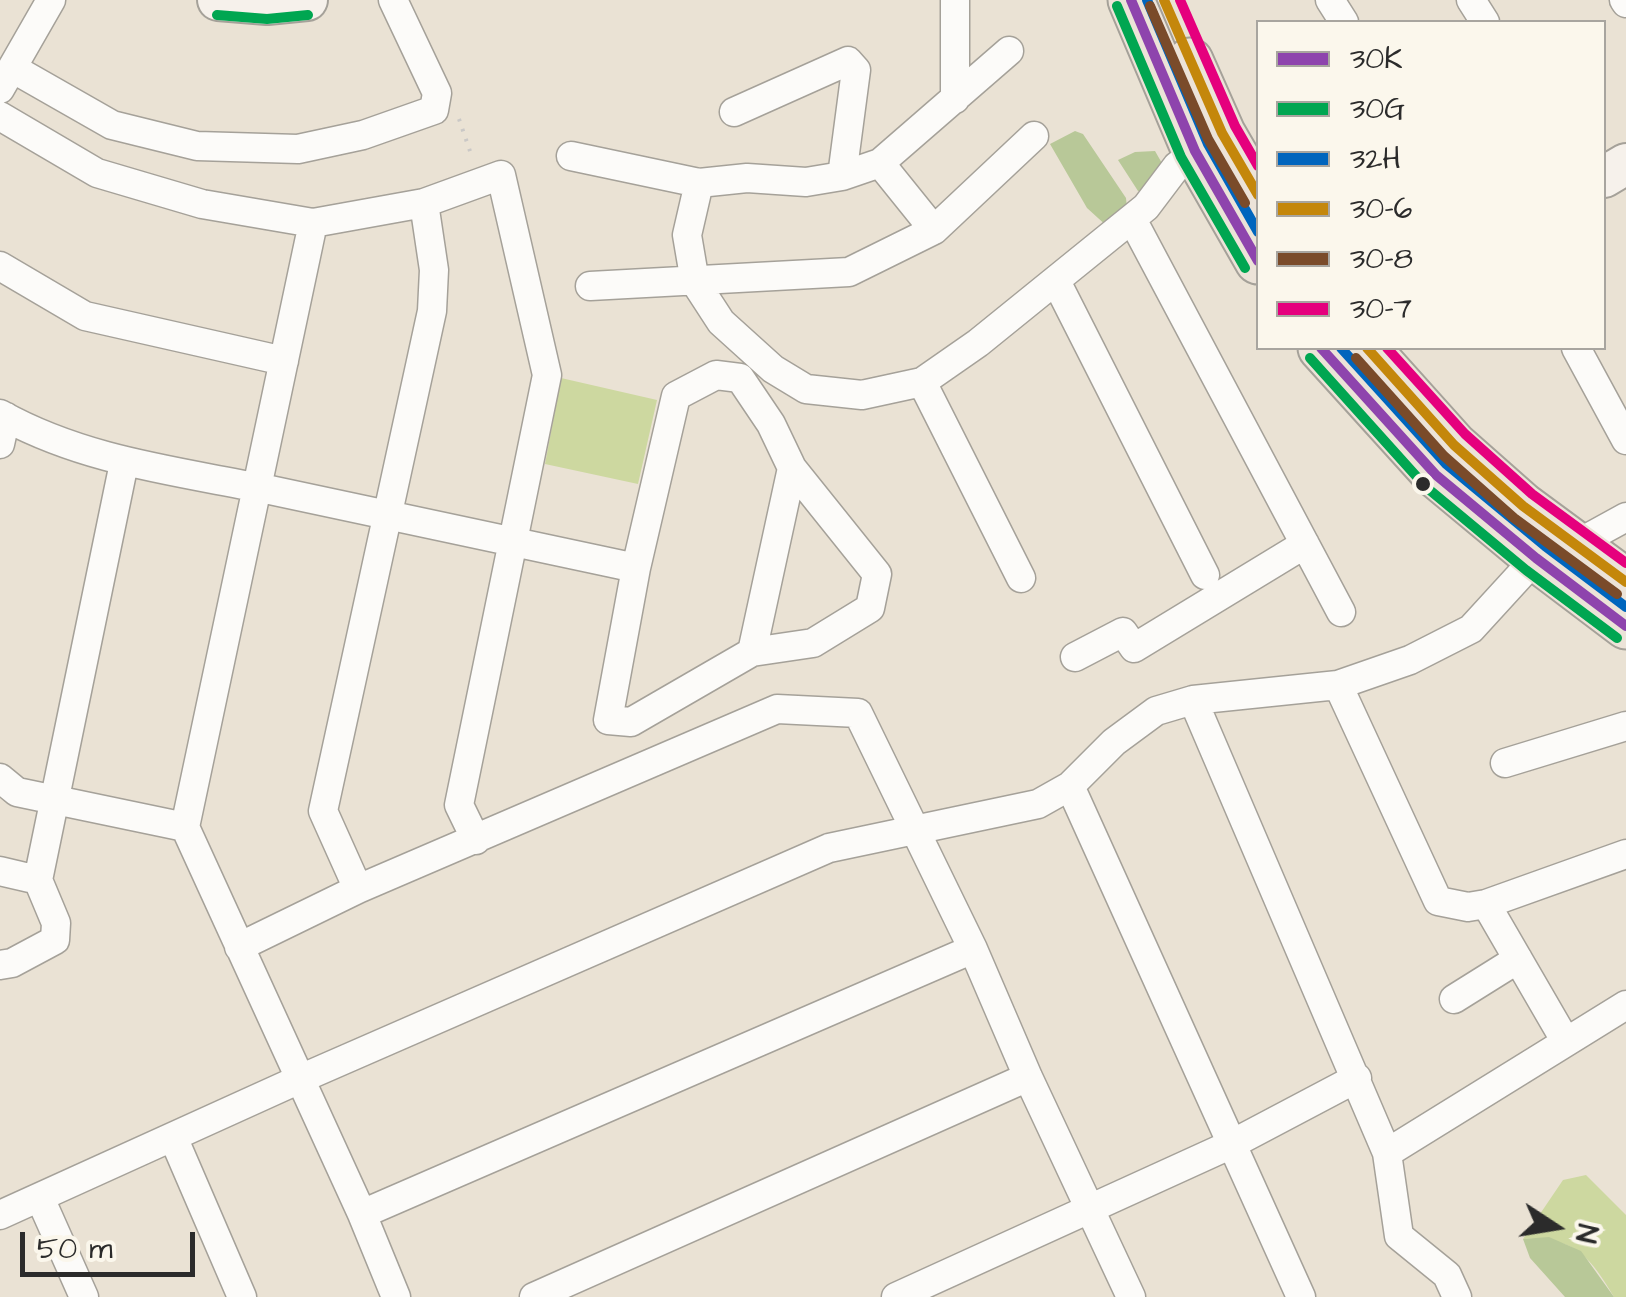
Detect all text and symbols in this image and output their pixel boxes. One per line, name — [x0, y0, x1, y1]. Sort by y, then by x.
legend — [1256, 20, 1606, 350]
text: 30K — [1350, 38, 1402, 80]
text: 30G — [1350, 88, 1405, 130]
text: 32H — [1350, 138, 1401, 180]
text: 30-6 — [1350, 188, 1412, 230]
text: 30-8 — [1350, 238, 1413, 280]
text: 30-7 — [1350, 288, 1412, 330]
unlabelled marker — [1413, 474, 1433, 494]
north arrow — [1506, 1177, 1606, 1277]
scale bar — [25, 1212, 200, 1274]
text: N — [1565, 1221, 1607, 1246]
text: 50 m — [37, 1228, 113, 1270]

